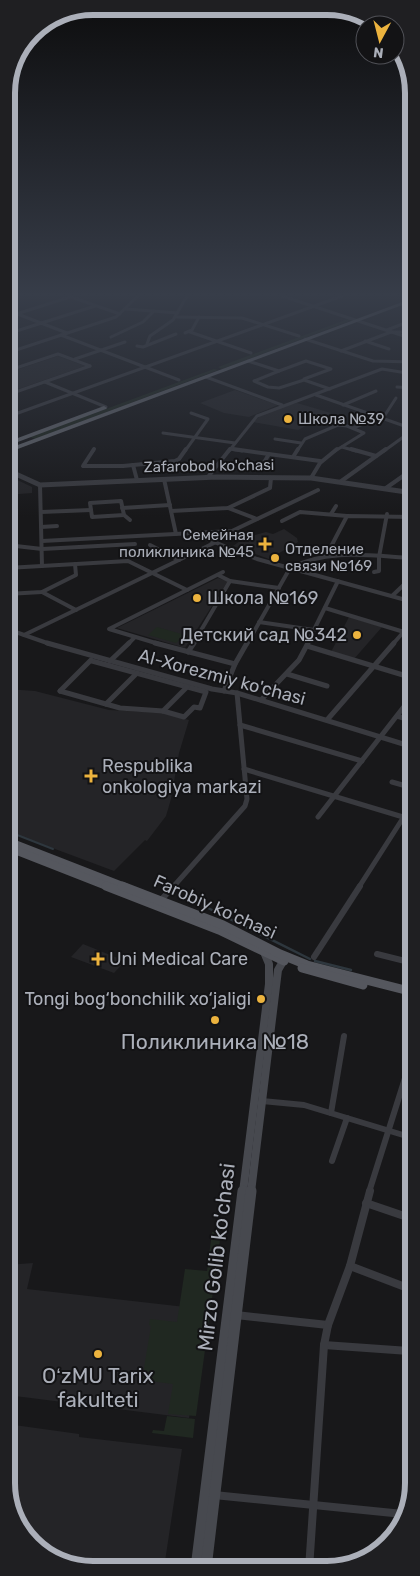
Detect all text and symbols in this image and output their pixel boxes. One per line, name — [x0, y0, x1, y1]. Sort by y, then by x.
north arrow — [355, 15, 405, 65]
text: N — [372, 43, 385, 61]
place label: Школа №39 — [298, 410, 385, 428]
marker: Школа №39 — [282, 413, 294, 425]
street label: Zafarobod ko'chasi — [143, 456, 275, 476]
place label: Семейная поликлиника №45 — [119, 526, 254, 561]
marker: Семейная поликлиника №45 — [258, 537, 272, 551]
place label: Отделение связи №169 — [285, 540, 372, 575]
marker: Отделение связи №169 — [269, 552, 281, 564]
place label: Школа №169 — [207, 587, 318, 609]
marker: Школа №169 — [191, 592, 203, 604]
place label: Детский сад №342 — [181, 624, 347, 646]
marker: Детский сад №342 — [351, 629, 363, 641]
street label: Al-Xorezmiy ko'chasi — [136, 644, 308, 710]
place label: Respublika onkologiya markazi — [102, 755, 262, 798]
marker: Respublika onkologiya markazi — [84, 769, 98, 783]
street label: Farobiy ko'chasi — [150, 870, 280, 944]
place label: Uni Medical Care — [109, 948, 248, 970]
marker: Uni Medical Care — [91, 952, 105, 966]
place label: Tongi bog‘bonchilik xo‘jaligi — [24, 988, 251, 1010]
marker: Tongi bog‘bonchilik xo‘jaligi — [255, 993, 267, 1005]
marker: Поликлиника №18 — [209, 1014, 221, 1026]
place label: Поликлиника №18 — [121, 1029, 309, 1054]
street label: Mirzo Golib ko'chasi — [192, 1162, 240, 1352]
marker: OʻzMU Tarix fakulteti — [92, 1348, 104, 1360]
place label: OʻzMU Tarix fakulteti — [42, 1363, 154, 1412]

